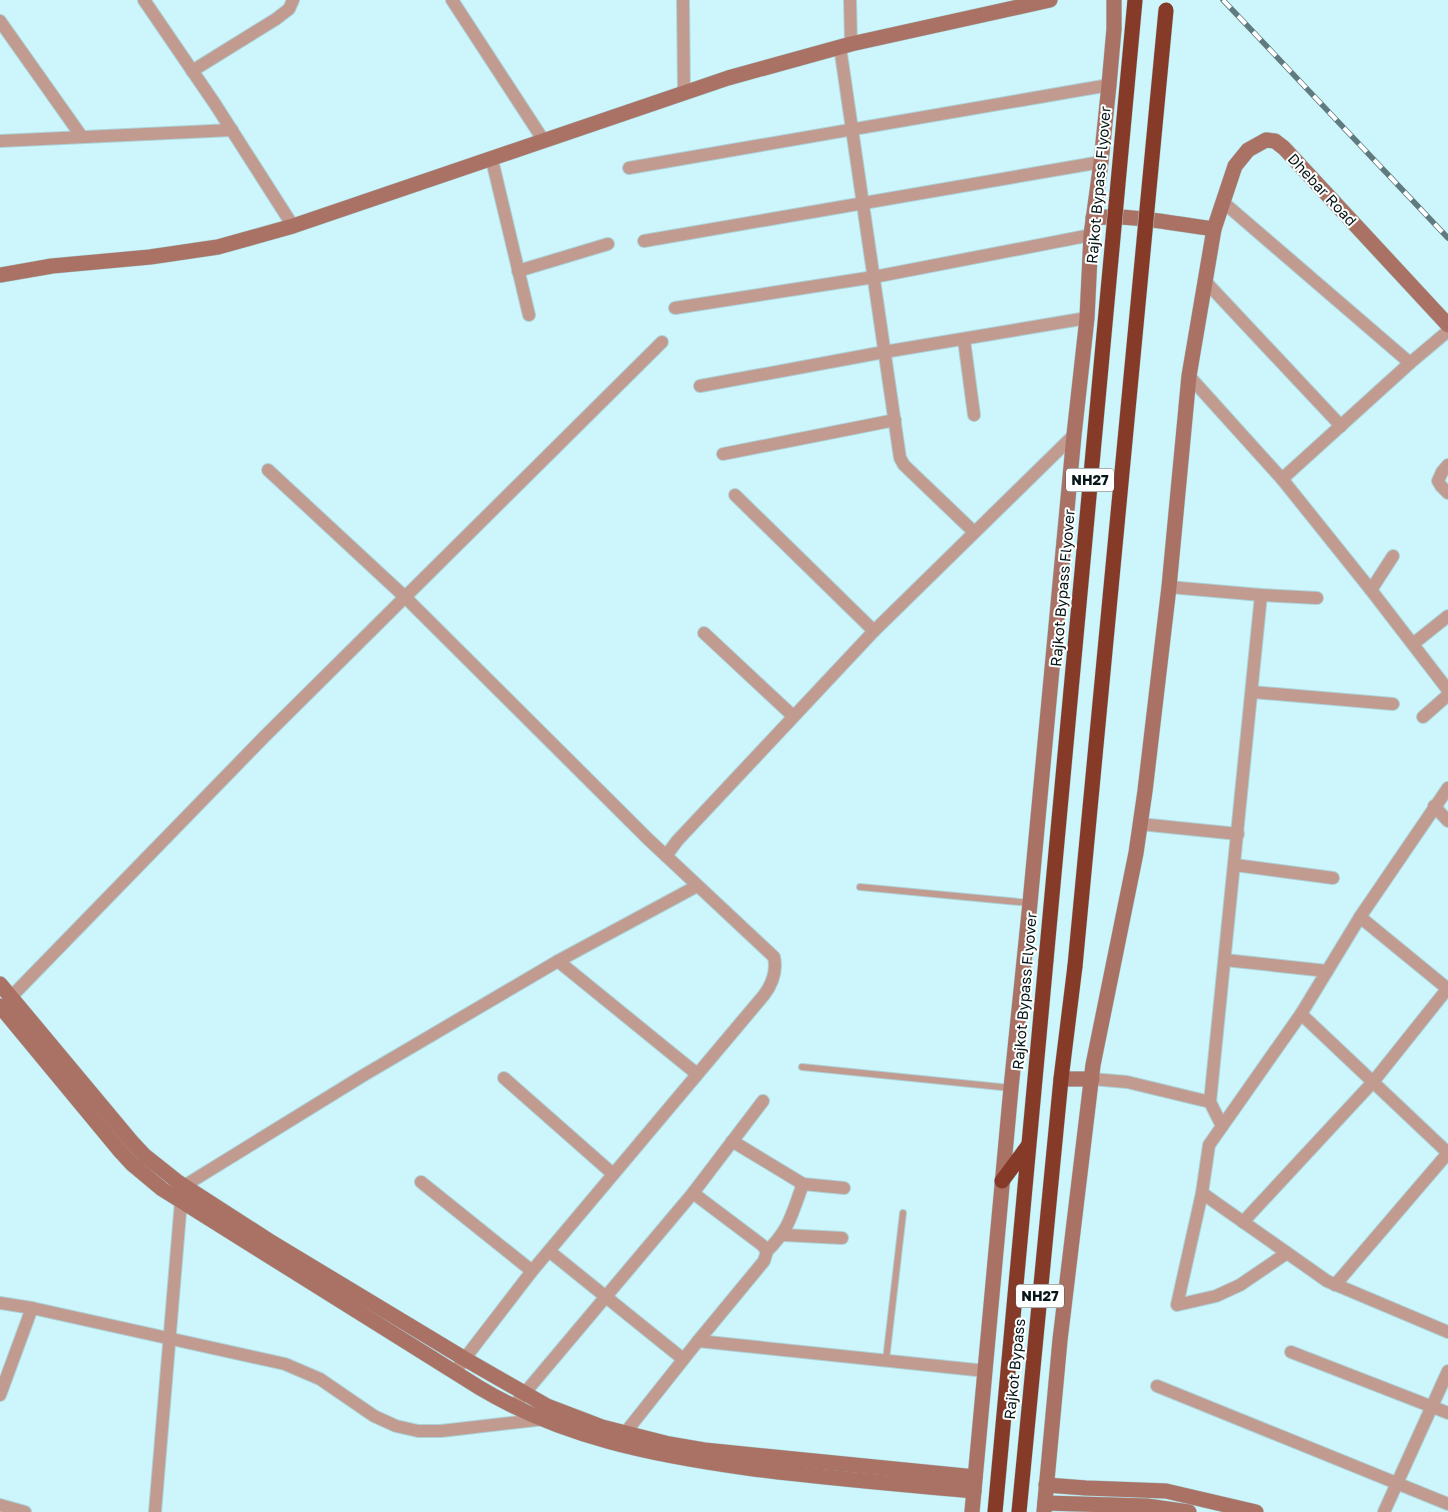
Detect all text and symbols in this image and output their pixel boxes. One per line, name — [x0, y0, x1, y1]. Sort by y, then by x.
street label: Rajkot Bypass Flyover — [1082, 105, 1114, 264]
street label: Dhebar Road — [1285, 149, 1361, 229]
road number: NH27 — [1066, 468, 1114, 492]
street label: Rajkot Bypass Flyover — [1046, 508, 1078, 667]
street label: Rajkot Bypass Flyover — [1008, 911, 1040, 1070]
road number: NH27 — [1016, 1284, 1064, 1308]
street label: Rajkot Bypass — [1000, 1317, 1028, 1420]

